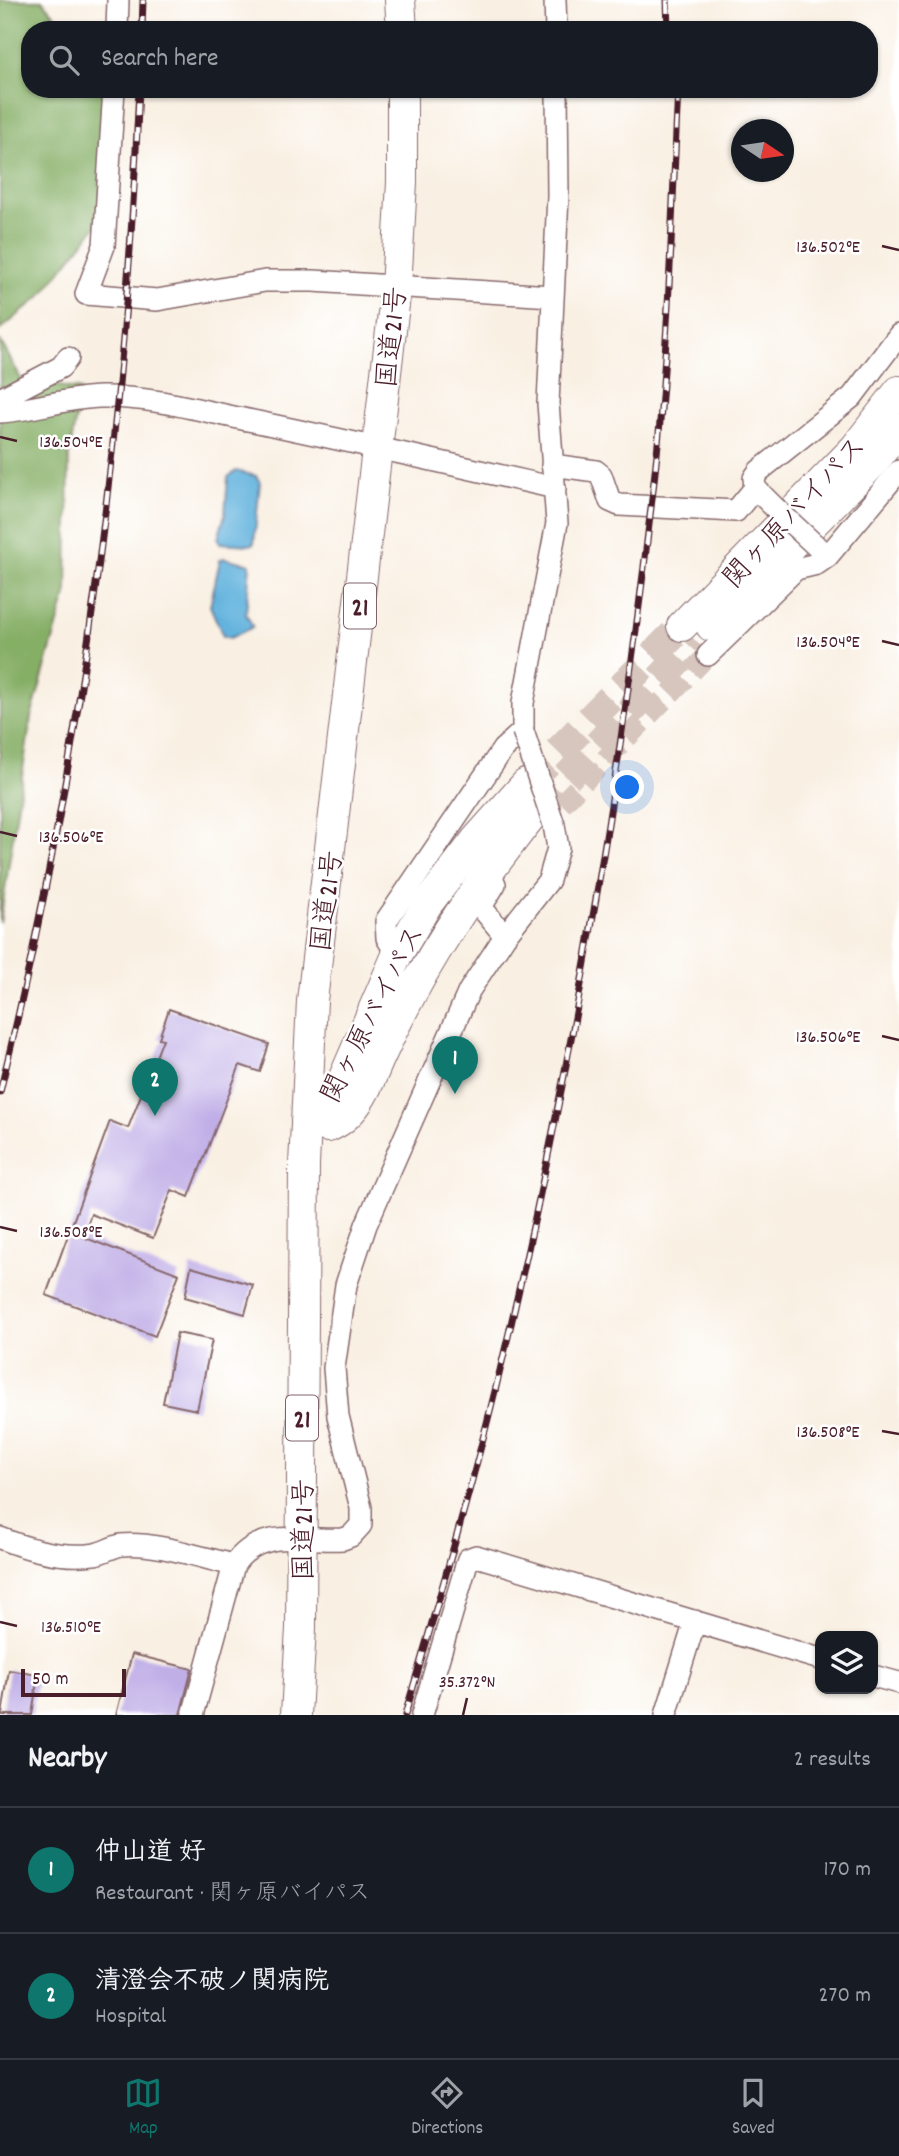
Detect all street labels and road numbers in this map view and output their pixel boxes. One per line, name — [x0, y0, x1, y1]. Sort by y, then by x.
street label: 国道21号 — [370, 285, 420, 391]
street label: 関ヶ原バイパス — [715, 429, 878, 600]
road number: 21 — [344, 584, 376, 628]
street label: 国道21号 — [304, 848, 356, 955]
street label: 関ヶ原バイパス — [313, 919, 438, 1111]
road number: 21 — [286, 1396, 318, 1441]
street label: 国道21号 — [287, 1479, 327, 1581]

